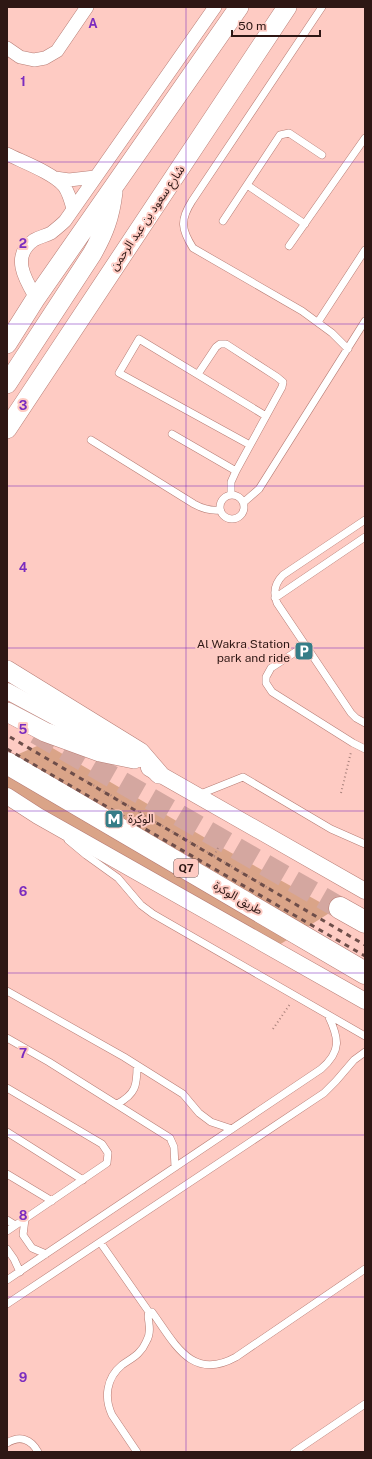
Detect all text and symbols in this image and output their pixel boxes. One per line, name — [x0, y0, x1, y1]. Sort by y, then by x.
scale bar — [232, 12, 320, 38]
text: A — [88, 16, 98, 31]
text: 50 m — [238, 19, 266, 33]
text: 1 — [20, 74, 26, 89]
street label: شارع سعود بن عبد الرحمن — [107, 163, 189, 274]
text: 2 — [19, 236, 27, 251]
text: 3 — [19, 398, 28, 413]
text: 4 — [19, 560, 28, 575]
place label: Al Wakra Station park and ride — [197, 637, 290, 665]
parking icon: Al Wakra Station park and ride — [293, 640, 315, 662]
text: 5 — [19, 722, 28, 737]
metro station icon: الوكرة — [103, 808, 125, 830]
place label: الوكرة — [128, 812, 154, 826]
road number: Q7 — [174, 859, 198, 877]
street label: طريق الوكرة — [210, 878, 265, 919]
text: 6 — [19, 884, 28, 899]
text: 7 — [19, 1046, 27, 1061]
text: 8 — [19, 1208, 28, 1223]
text: 9 — [19, 1370, 27, 1385]

